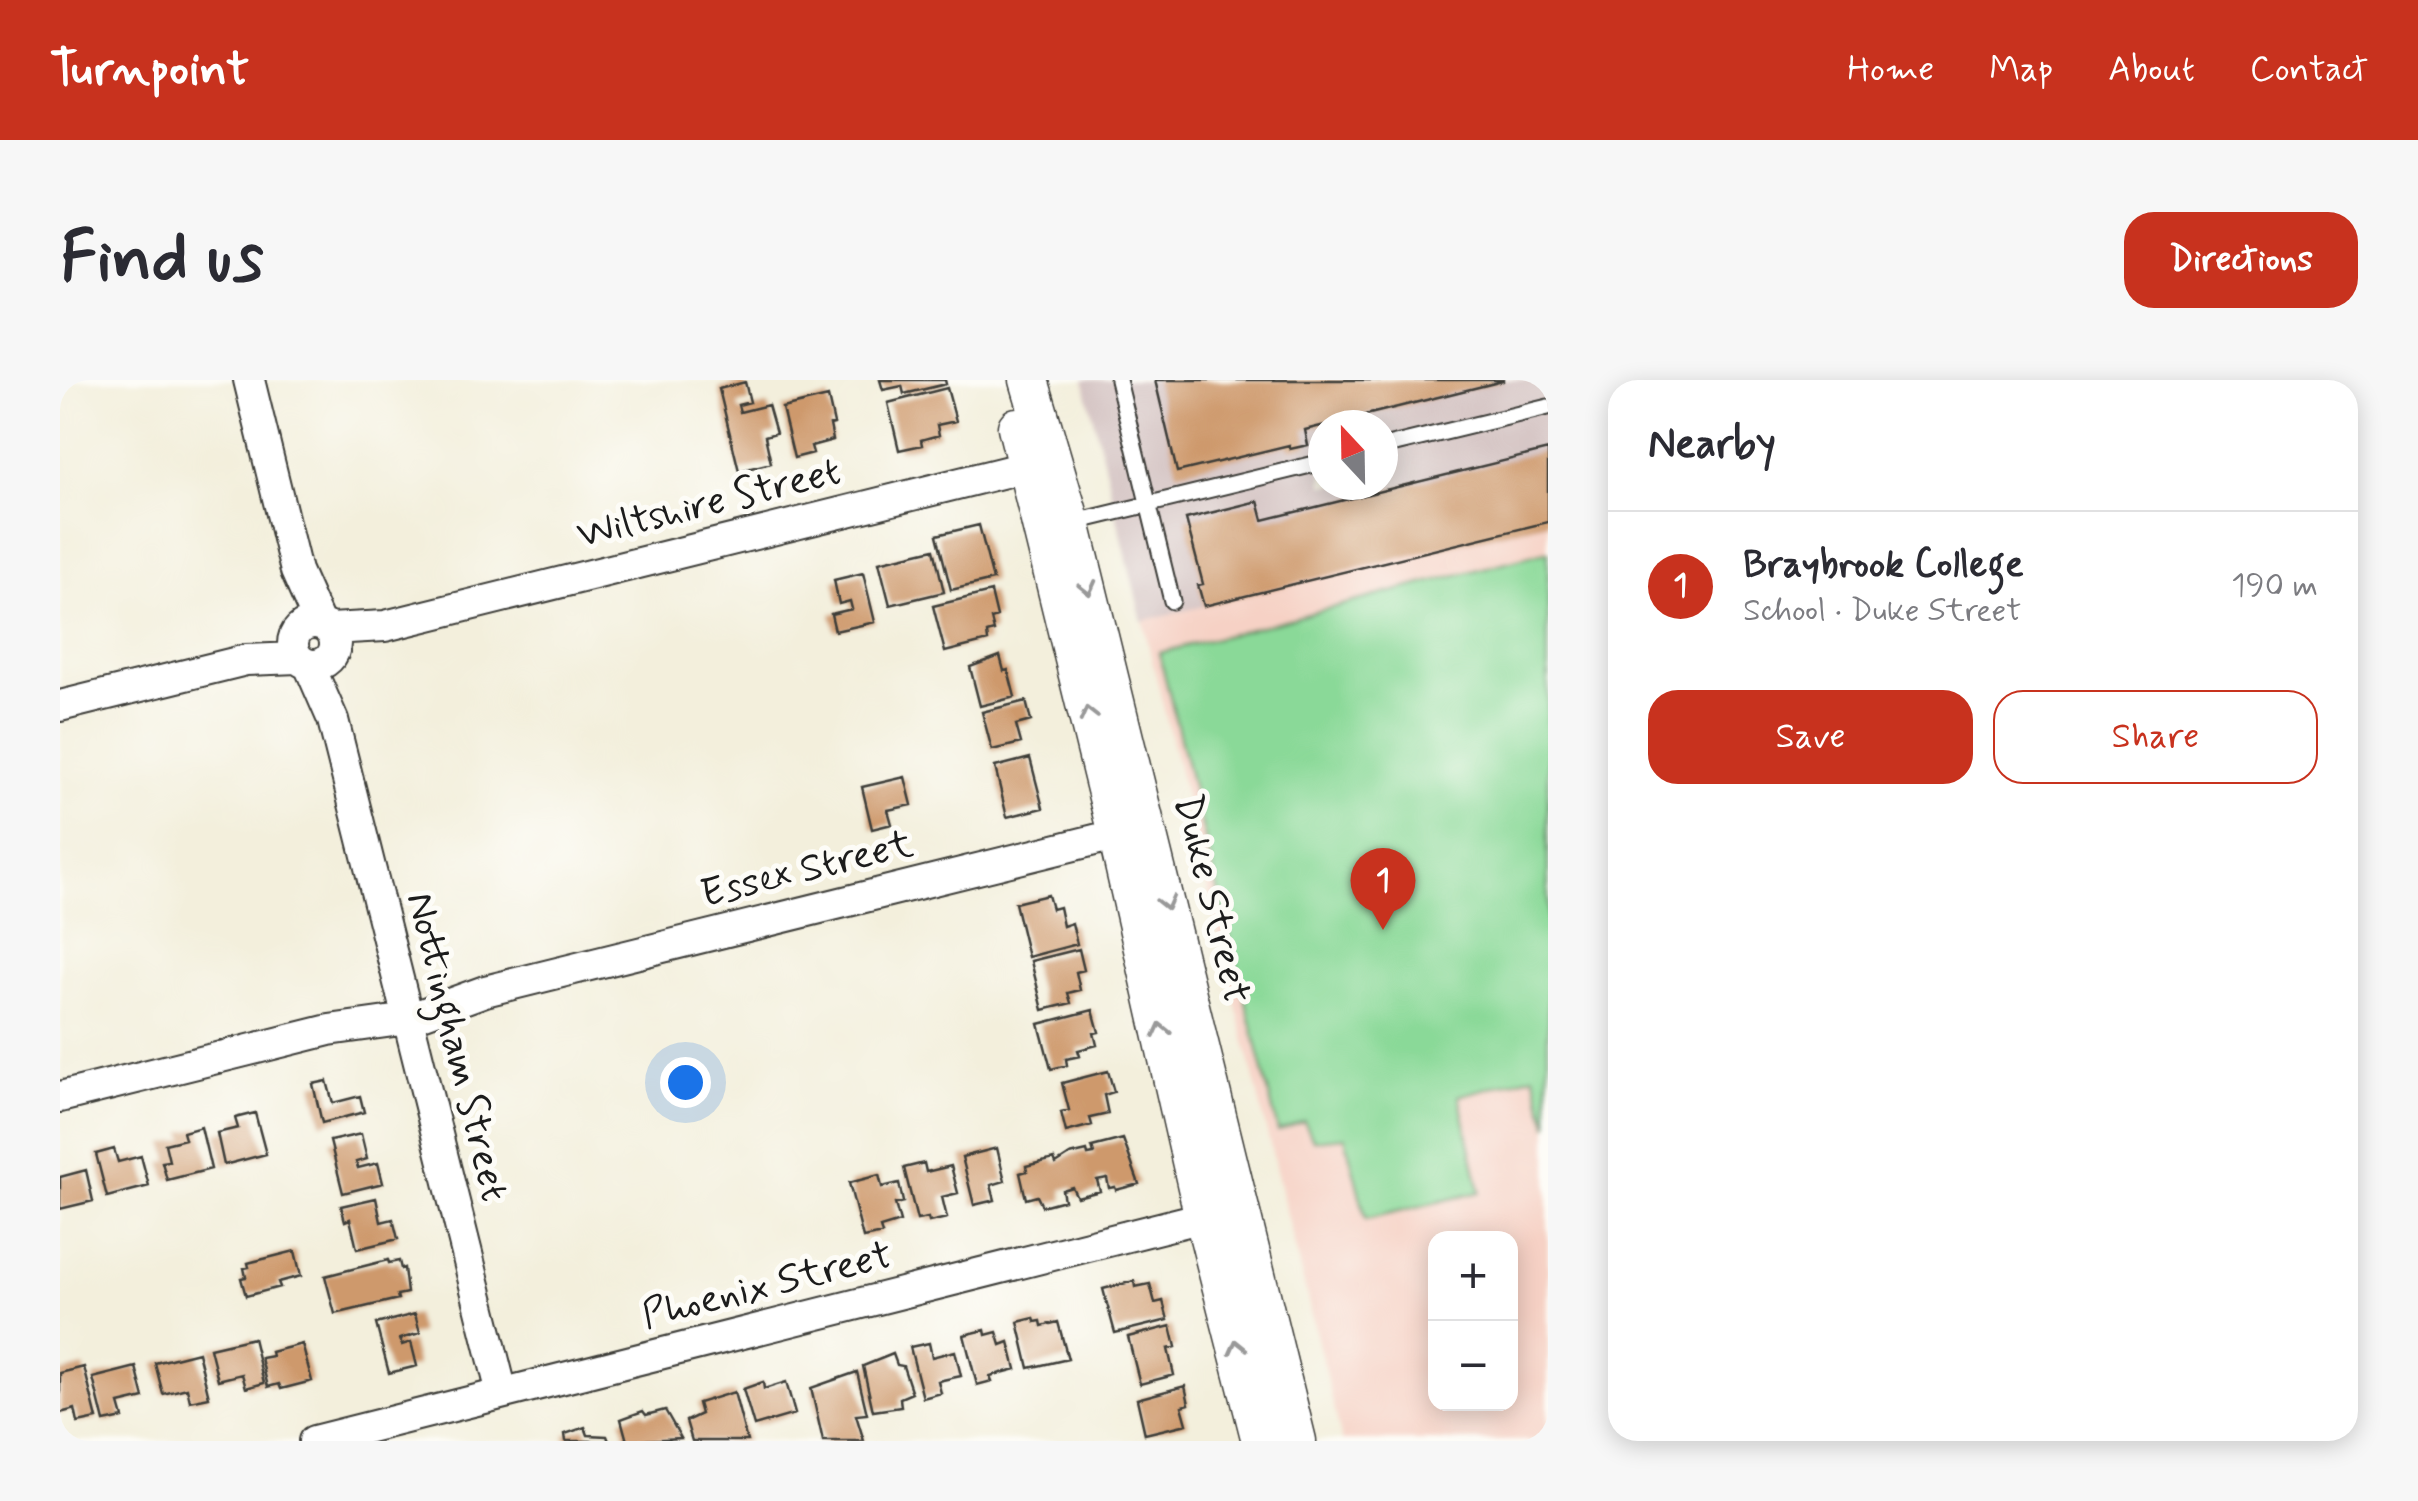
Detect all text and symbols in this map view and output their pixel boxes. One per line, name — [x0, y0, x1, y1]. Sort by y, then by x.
text: Turnpoint — [50, 39, 249, 102]
text: Home — [1847, 47, 1934, 93]
text: Map — [1989, 47, 2053, 93]
text: About — [2108, 47, 2195, 93]
text: Contact — [2250, 47, 2368, 93]
button: Directions — [2124, 212, 2358, 308]
text: Find us — [60, 214, 264, 306]
north arrow — [1308, 410, 1398, 500]
text: Nearby — [1648, 418, 1776, 473]
street label: Wiltshire Street — [572, 446, 846, 562]
text: Braybrook College — [1743, 541, 2024, 590]
text: 1 — [1673, 565, 1688, 607]
text: 190 m — [2231, 565, 2318, 607]
one-way arrow — [1076, 579, 1097, 596]
text: School · Duke Street — [1743, 590, 2021, 632]
button: Save — [1648, 690, 1973, 784]
button: Share — [1993, 690, 2318, 784]
one-way arrow — [1078, 706, 1099, 723]
street label: Duke Street — [1160, 789, 1262, 1009]
street label: Essex Street — [696, 819, 918, 921]
pin: 1 — [1350, 848, 1416, 930]
street label: Nottingham Street — [389, 887, 520, 1208]
one-way arrow — [1155, 894, 1176, 911]
one-way arrow — [1152, 1022, 1173, 1039]
your location — [660, 1057, 711, 1108]
street label: Phoenix Street — [637, 1230, 897, 1342]
map controls — [1428, 1231, 1518, 1411]
button: + — [1428, 1231, 1518, 1321]
button: − — [1428, 1321, 1518, 1411]
one-way arrow — [1227, 1339, 1248, 1356]

